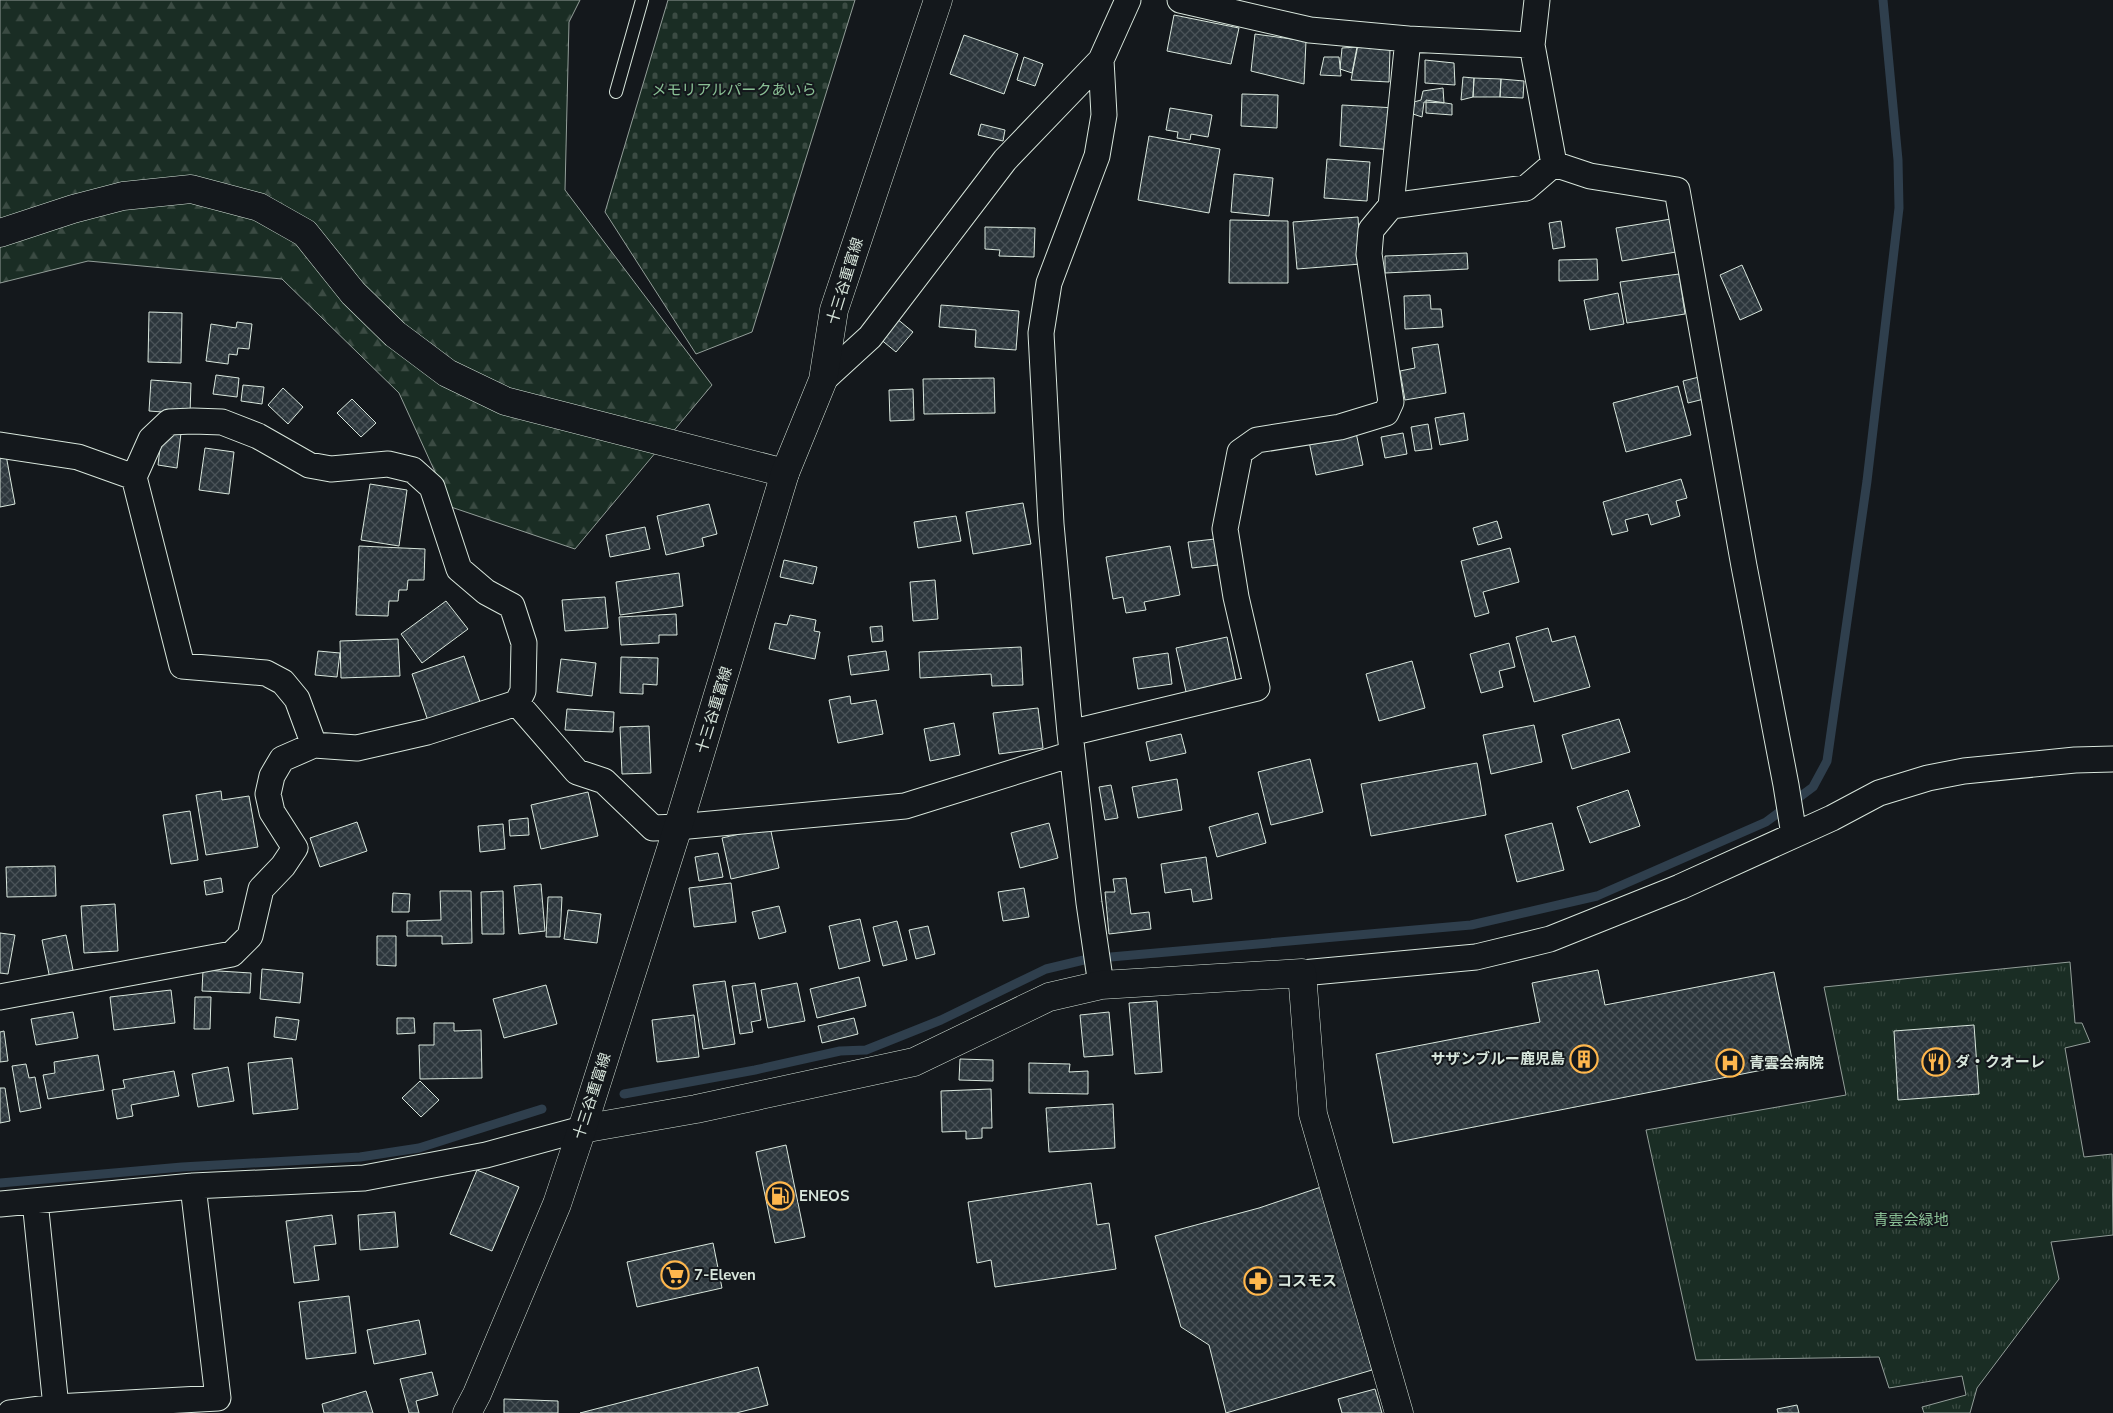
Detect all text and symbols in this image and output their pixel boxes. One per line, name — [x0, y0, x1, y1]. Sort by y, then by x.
park label: メモリアルパークあいら — [652, 80, 816, 100]
street label: 十三谷重富線 — [822, 235, 868, 327]
street label: 十三谷重富線 — [691, 664, 737, 756]
building icon: サザンブルー鹿児島 — [1569, 1044, 1599, 1074]
restaurant icon: ダ・クオーレ — [1921, 1047, 1951, 1077]
hospital icon: 青雲会病院 — [1715, 1048, 1745, 1078]
place label: サザンブルー鹿児島 — [1430, 1049, 1565, 1069]
street label: 十三谷重富線 — [569, 1050, 615, 1142]
place label: ダ・クオーレ — [1955, 1052, 2045, 1072]
place label: 青雲会病院 — [1749, 1053, 1824, 1073]
fuel station icon: ENEOS — [765, 1181, 795, 1211]
place label: ENEOS — [799, 1186, 849, 1206]
park label: 青雲会緑地 — [1873, 1210, 1949, 1230]
supermarket icon: 7-Eleven — [660, 1260, 690, 1290]
place label: 7-Eleven — [694, 1265, 756, 1285]
pharmacy icon: コスモス — [1243, 1266, 1273, 1296]
place label: コスモス — [1277, 1271, 1337, 1291]

